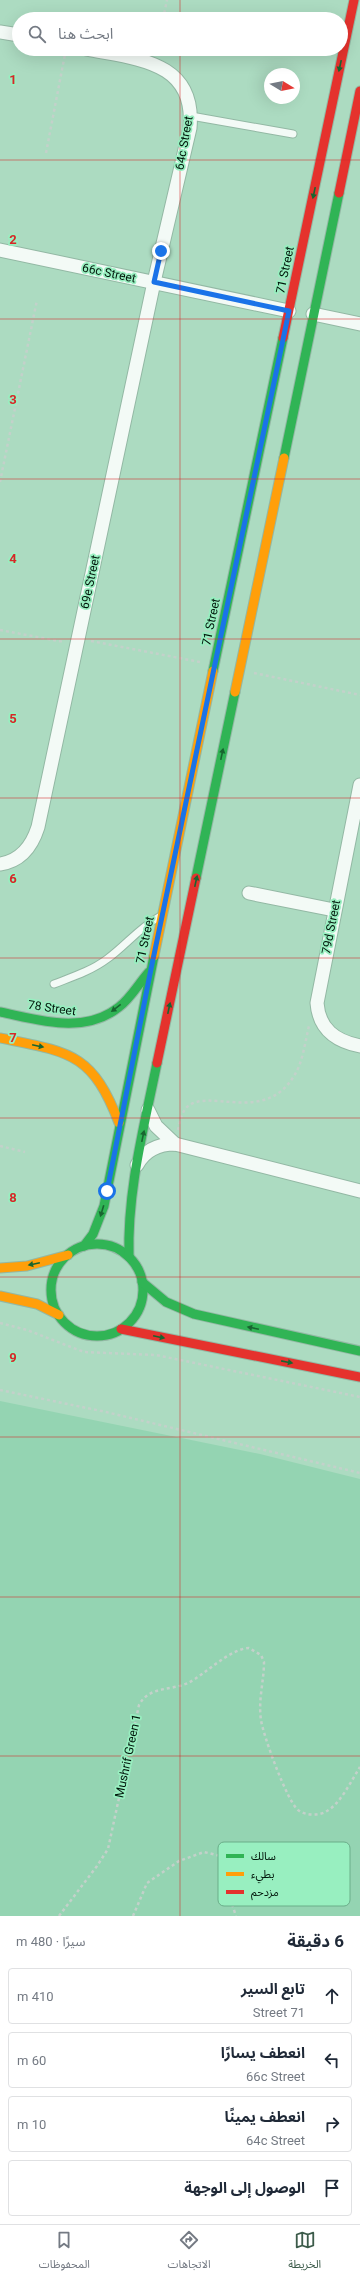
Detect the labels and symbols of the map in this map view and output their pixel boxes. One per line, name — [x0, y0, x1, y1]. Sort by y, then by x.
one-way arrow — [337, 59, 343, 72]
north arrow — [264, 68, 300, 104]
text: 1 — [9, 72, 17, 87]
street label: 64c Street — [172, 115, 196, 171]
one-way arrow — [310, 187, 316, 199]
text: 2 — [9, 232, 17, 247]
route end — [152, 242, 170, 260]
street label: 71 Street — [273, 245, 297, 295]
street label: 66c Street — [81, 260, 137, 286]
text: 3 — [9, 392, 17, 407]
text: 4 — [9, 551, 17, 566]
street label: 69e Street — [77, 554, 103, 610]
street label: 71 Street — [199, 597, 223, 647]
text: 5 — [9, 711, 17, 726]
one-way arrow — [220, 748, 226, 760]
text: 6 — [9, 871, 17, 886]
one-way arrow — [193, 875, 199, 887]
street label: 79d Street — [319, 899, 343, 955]
street label: 71 Street — [133, 915, 157, 965]
street label: 78 Street — [27, 998, 77, 1018]
one-way arrow — [167, 1002, 173, 1014]
one-way arrow — [110, 1004, 121, 1013]
text: 7 — [9, 1030, 17, 1045]
one-way arrow — [32, 1043, 44, 1049]
one-way arrow — [140, 1129, 146, 1142]
route start — [98, 1182, 116, 1200]
text: 8 — [9, 1190, 17, 1205]
one-way arrow — [99, 1205, 105, 1217]
one-way arrow — [28, 1261, 40, 1267]
one-way arrow — [247, 1325, 260, 1331]
one-way arrow — [153, 1334, 165, 1340]
text: 9 — [9, 1350, 17, 1365]
one-way arrow — [280, 1359, 293, 1365]
street label: Mushrif Green 1 — [112, 1713, 144, 1799]
legend — [218, 1842, 350, 1906]
text: سالك — [251, 1850, 276, 1863]
text: بطيء — [251, 1868, 274, 1884]
text: مزدحم — [251, 1886, 279, 1901]

